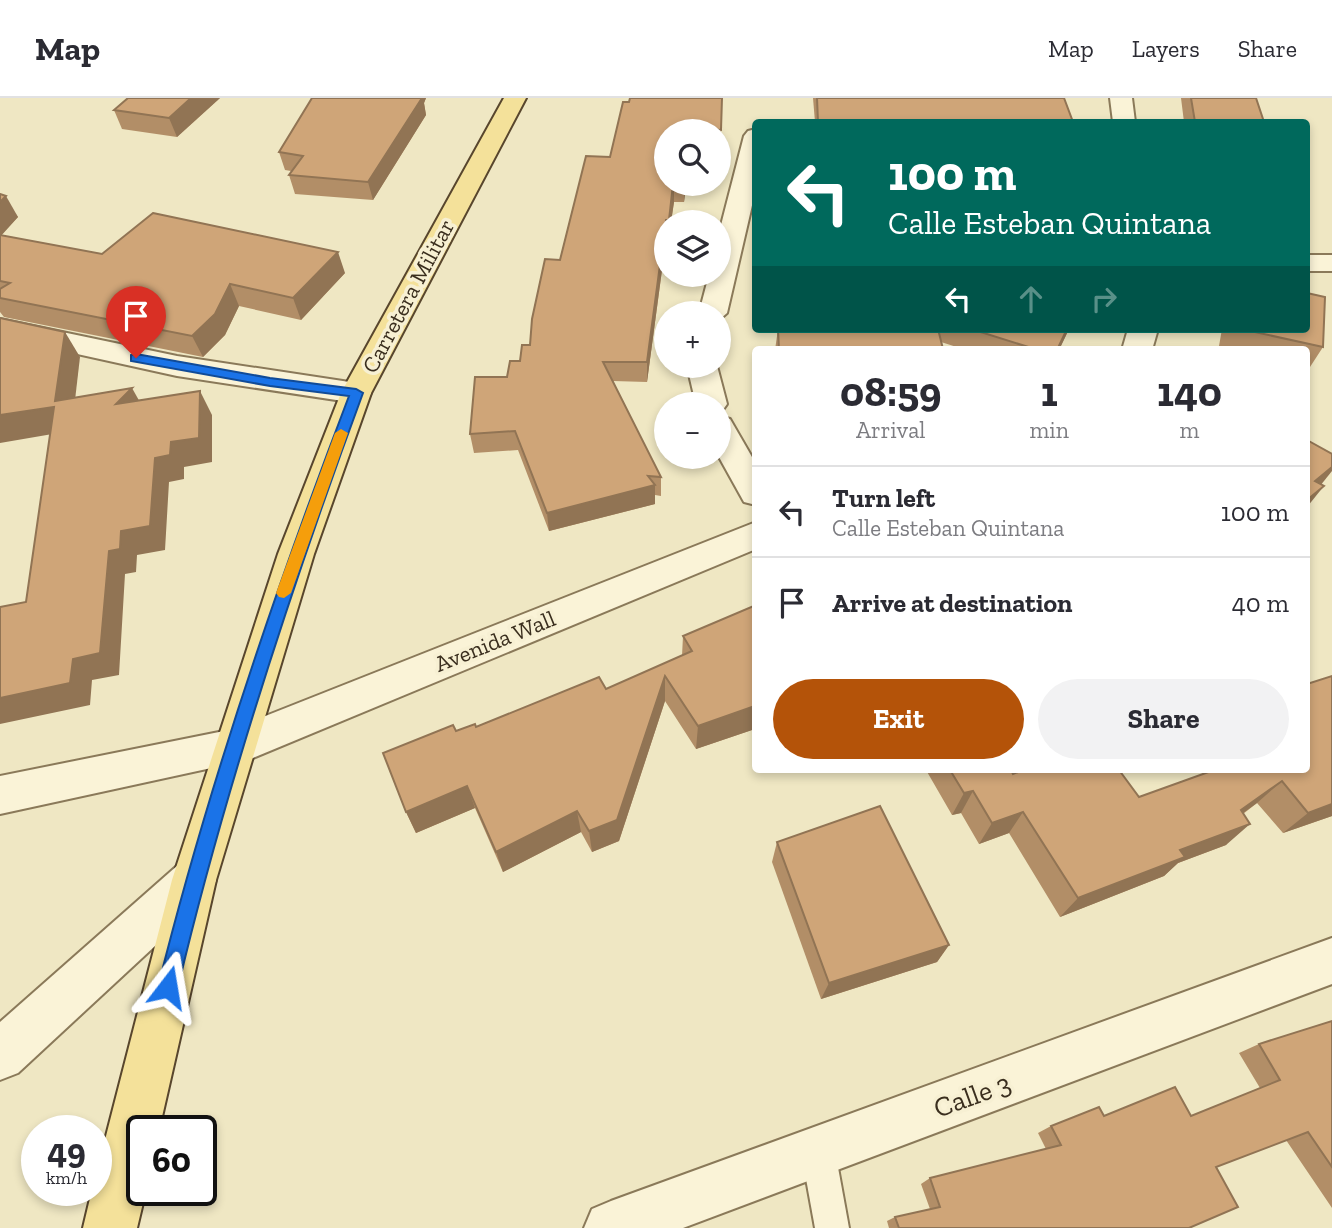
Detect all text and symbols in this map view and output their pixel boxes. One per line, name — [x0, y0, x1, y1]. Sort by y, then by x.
text: Map — [35, 29, 100, 68]
text: Map — [1048, 34, 1094, 63]
text: Layers — [1132, 34, 1200, 63]
text: Share — [1238, 34, 1297, 63]
map controls — [654, 119, 731, 469]
button: search — [654, 119, 731, 196]
text: 100 m — [888, 144, 1016, 203]
icon: left — [773, 147, 864, 238]
text: Calle Esteban Quintana — [888, 204, 1211, 242]
button: layers — [654, 210, 731, 287]
street label: Carretera Militar — [356, 214, 460, 378]
icon: left — [939, 280, 977, 318]
icon: ahead — [1012, 280, 1050, 318]
icon: right — [1085, 280, 1123, 318]
pin — [106, 286, 166, 358]
icon: arrive — [117, 297, 155, 335]
button: + — [654, 301, 731, 378]
text: 08:59 — [840, 366, 942, 417]
text: 1 — [1041, 366, 1058, 417]
text: 140 — [1157, 366, 1222, 417]
button: − — [654, 392, 731, 469]
text: Arrival — [856, 416, 925, 444]
text: min — [1030, 416, 1069, 444]
text: m — [1180, 416, 1199, 444]
text: Turn left — [832, 482, 935, 514]
icon: left — [773, 493, 811, 531]
text: 100 m — [1221, 496, 1289, 528]
text: Calle Esteban Quintana — [832, 514, 1064, 542]
icon: arrive — [773, 584, 811, 622]
text: Arrive at destination — [832, 587, 1072, 619]
text: 40 m — [1232, 587, 1289, 619]
street label: Avenida Wall — [431, 604, 559, 678]
button: Exit — [773, 679, 1024, 759]
button: Share — [1038, 679, 1289, 759]
position arrow — [131, 950, 205, 1024]
street label: Calle 3 — [929, 1066, 1015, 1125]
speed limit sign: 60 — [126, 1115, 217, 1206]
text: 49 — [47, 1130, 86, 1172]
text: km/h — [46, 1167, 87, 1189]

